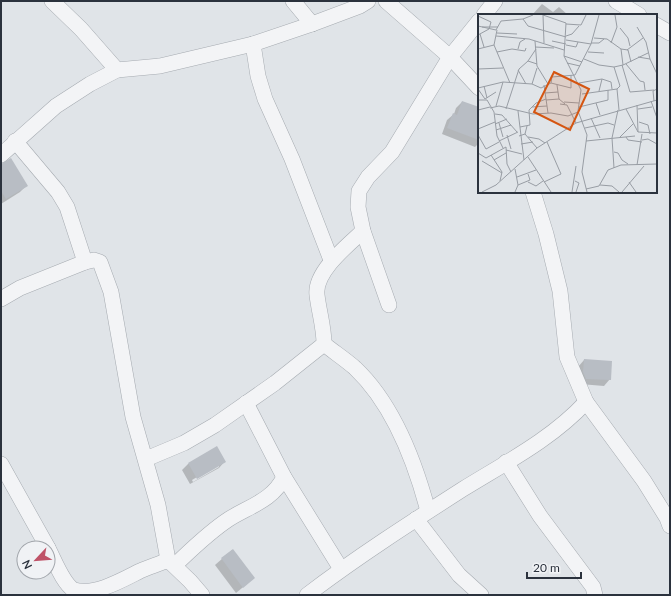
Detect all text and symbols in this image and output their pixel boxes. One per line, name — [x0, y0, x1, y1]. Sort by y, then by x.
inset map — [478, 14, 657, 193]
north arrow — [16, 540, 56, 580]
scale bar — [527, 554, 581, 580]
text: N — [19, 558, 34, 571]
text: 20 m — [533, 560, 560, 575]

